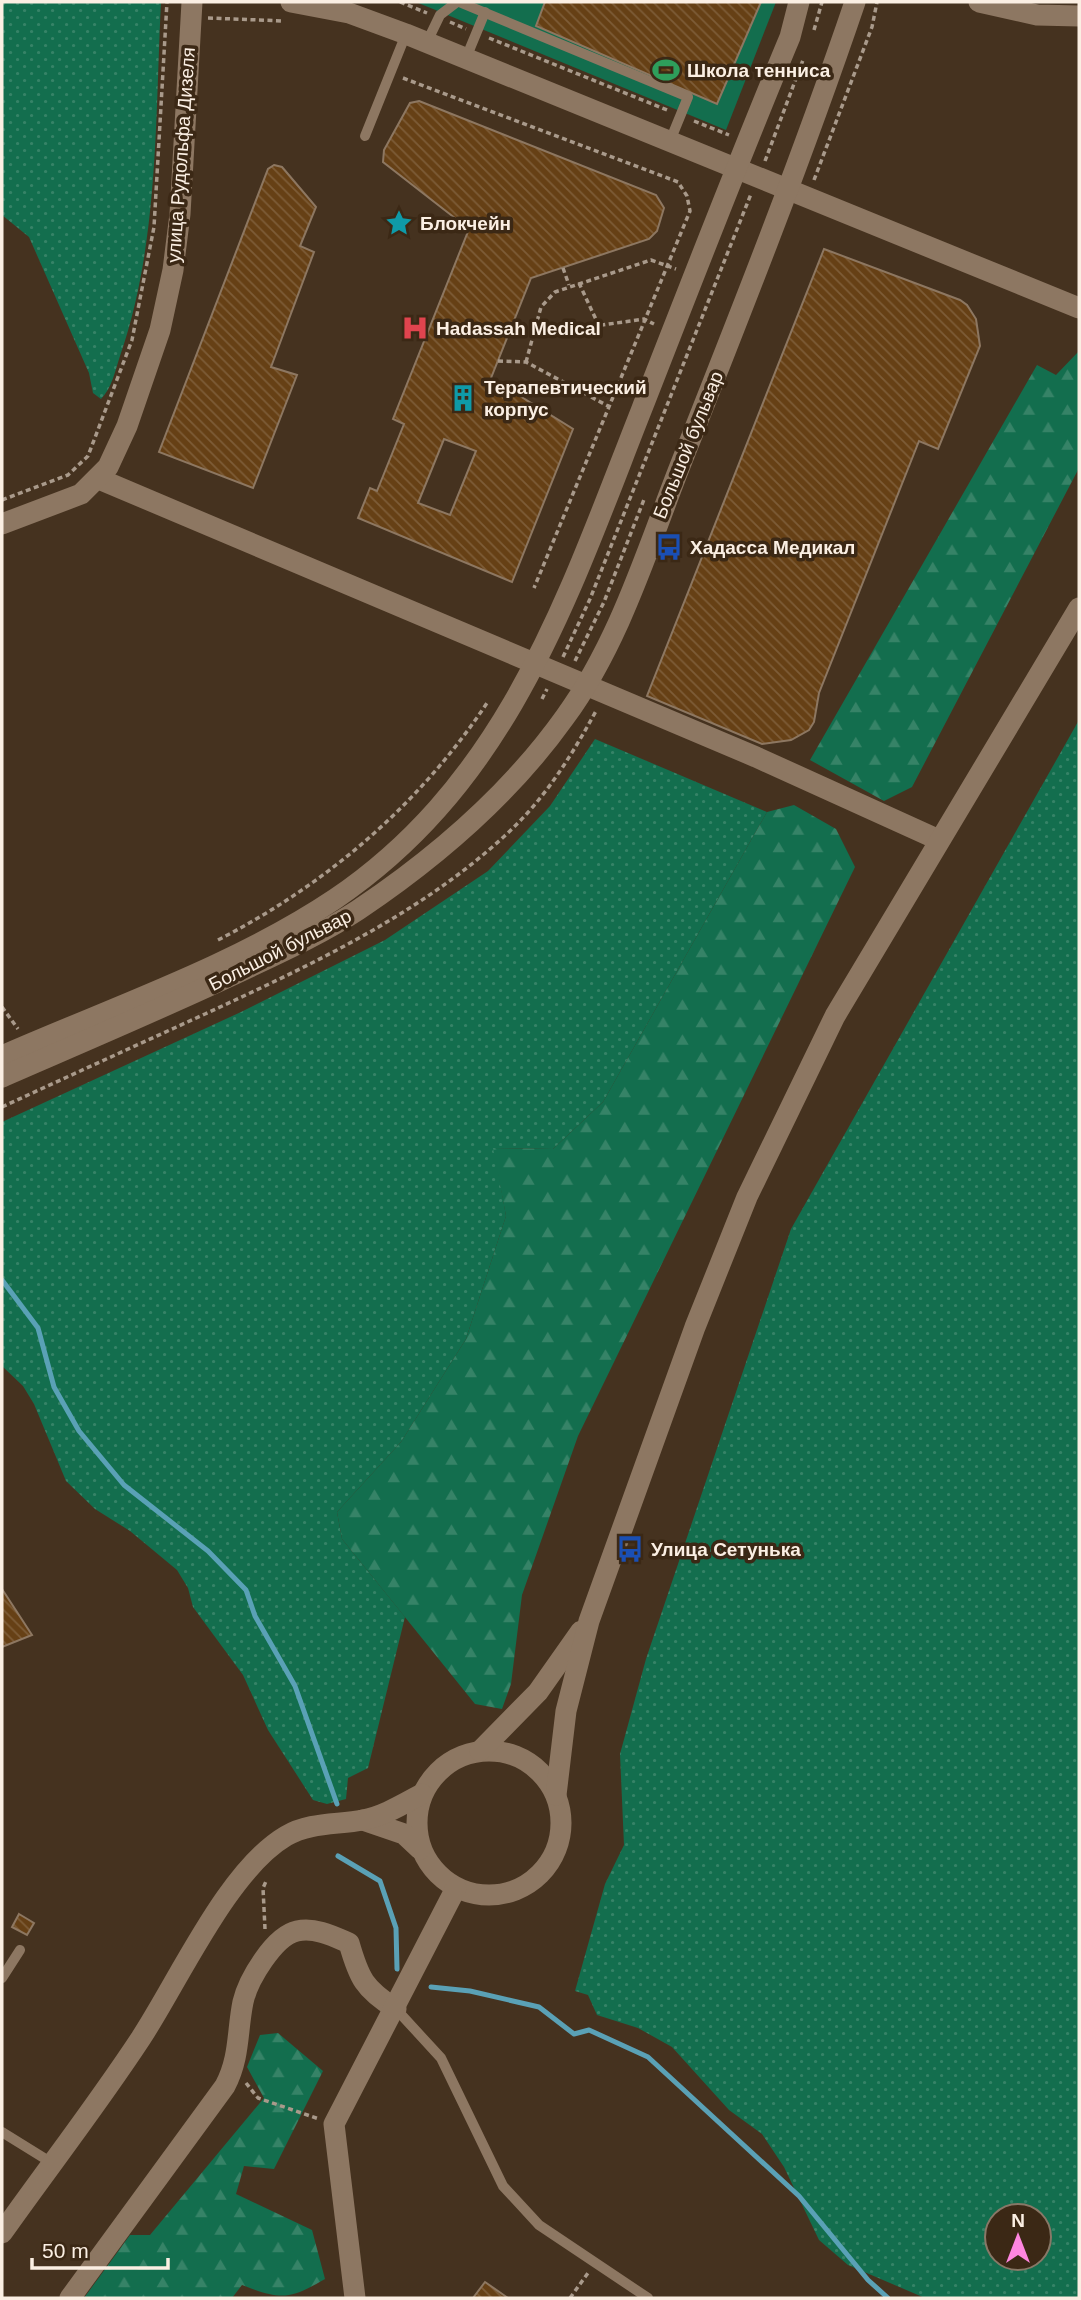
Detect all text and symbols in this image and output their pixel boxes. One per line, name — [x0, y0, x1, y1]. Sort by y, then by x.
street label: улица Рудольфа Дизеля — [163, 47, 199, 263]
sports icon: Школа тенниса — [651, 55, 681, 85]
place label: Школа тенниса — [687, 60, 831, 81]
place icon: Блокчейн — [384, 208, 414, 238]
place label: Блокчейн — [420, 213, 511, 234]
hospital icon: Hadassah Medical — [400, 313, 430, 343]
place label: Hadassah Medical — [436, 318, 601, 339]
street label: Большой бульвар — [649, 368, 727, 522]
place label: Терапевтический корпус — [484, 377, 647, 420]
building icon: Терапевтический корпус — [448, 383, 478, 413]
bus stop icon: Хадасса Медикал — [654, 532, 684, 562]
place label: Хадасса Медикал — [690, 537, 855, 558]
street label: Большой бульвар — [205, 905, 355, 995]
bus stop icon: Улица Сетунька — [615, 1534, 645, 1564]
place label: Улица Сетунька — [651, 1539, 801, 1560]
north arrow — [983, 2202, 1053, 2272]
text: N — [1011, 2210, 1025, 2231]
scale bar — [32, 2226, 168, 2270]
text: 50 m — [42, 2239, 89, 2262]

